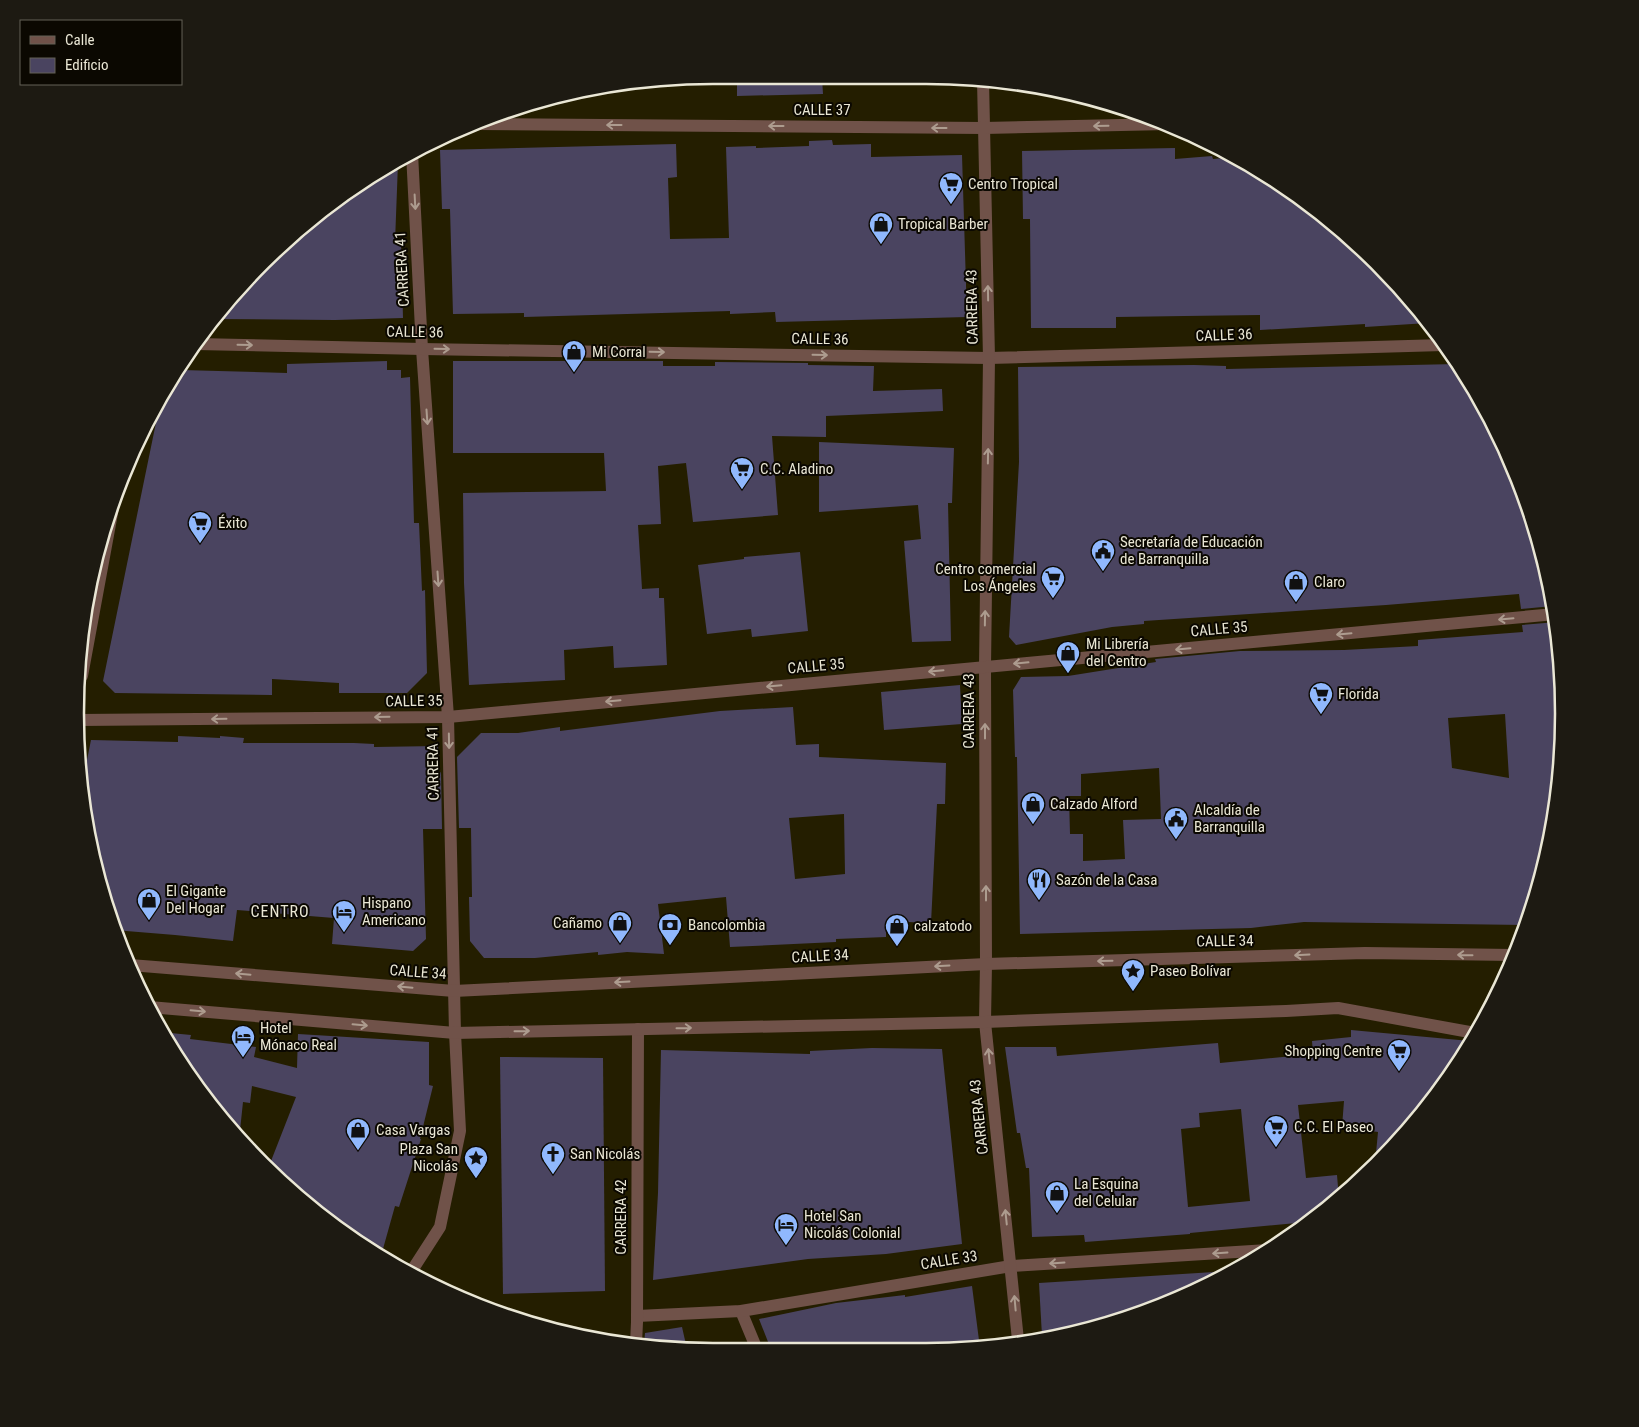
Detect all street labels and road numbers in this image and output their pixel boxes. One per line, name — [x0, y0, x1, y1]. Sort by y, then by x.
street label: CALLE 37 — [793, 101, 851, 119]
street label: CARRERA 41 — [391, 231, 413, 307]
street label: CARRERA 43 — [962, 269, 982, 345]
street label: CALLE 36 — [386, 323, 444, 341]
street label: CALLE 36 — [1195, 325, 1253, 345]
street label: CALLE 36 — [791, 330, 849, 348]
street label: CALLE 35 — [1190, 618, 1248, 640]
street label: CALLE 35 — [787, 655, 845, 677]
street label: CARRERA 43 — [960, 673, 978, 749]
street label: CALLE 35 — [385, 692, 443, 710]
street label: CARRERA 41 — [423, 725, 443, 801]
street label: CALLE 34 — [1196, 932, 1254, 950]
street label: CALLE 34 — [791, 946, 849, 966]
street label: CALLE 34 — [389, 961, 447, 983]
street label: CARRERA 43 — [966, 1079, 992, 1155]
street label: CARRERA 42 — [612, 1179, 630, 1255]
street label: CALLE 33 — [919, 1247, 979, 1273]

